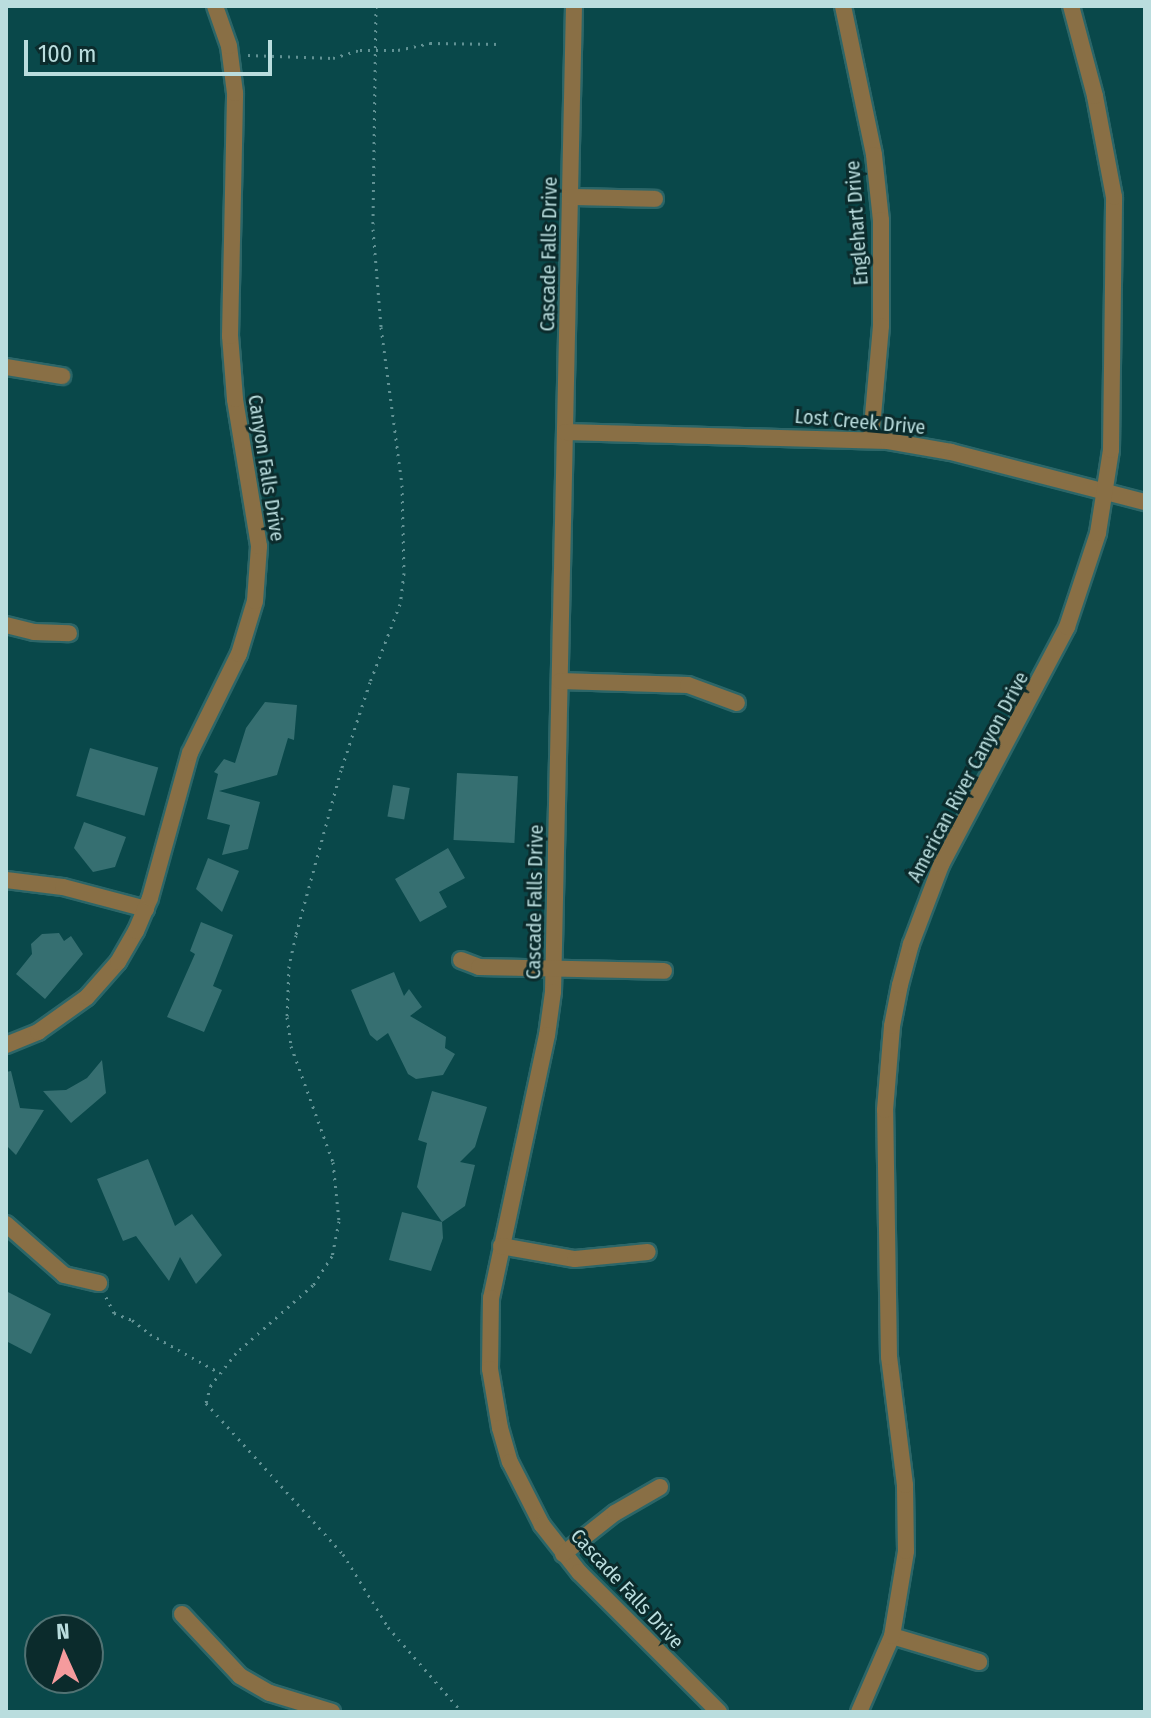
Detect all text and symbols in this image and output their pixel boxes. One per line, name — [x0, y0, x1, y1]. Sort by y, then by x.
scale bar — [28, 24, 276, 74]
text: 100 m — [38, 40, 96, 68]
street label: Englehart Drive — [841, 160, 873, 286]
street label: Cascade Falls Drive — [536, 176, 562, 332]
street label: Canyon Falls Drive — [243, 393, 289, 543]
street label: Lost Creek Drive — [794, 404, 926, 440]
street label: American River Canyon Drive — [902, 668, 1034, 886]
street label: Cascade Falls Drive — [522, 824, 548, 980]
street label: Cascade Falls Drive — [565, 1524, 689, 1654]
north arrow — [24, 1614, 104, 1694]
text: N — [56, 1618, 70, 1645]

